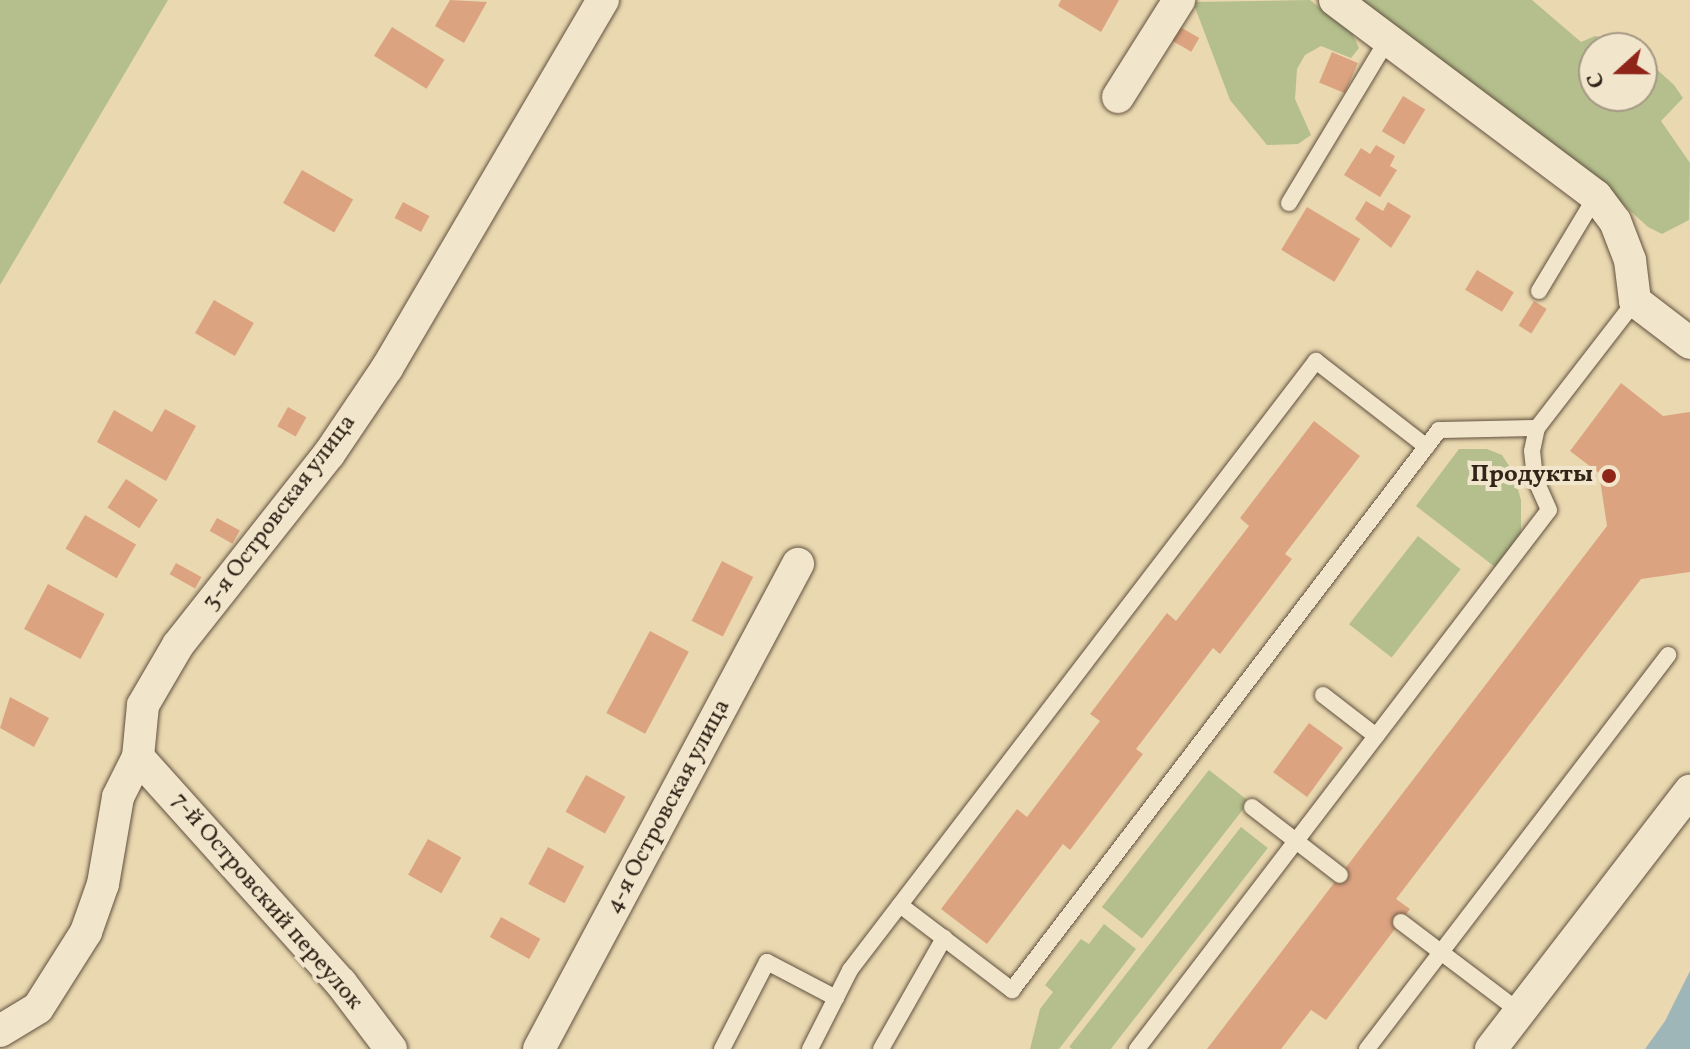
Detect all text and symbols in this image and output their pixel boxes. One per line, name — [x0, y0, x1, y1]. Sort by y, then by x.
north arrow — [1578, 32, 1658, 112]
text: С — [1580, 68, 1614, 92]
street label: 3-я Островская улица — [197, 409, 363, 617]
place label: Продукты — [1470, 462, 1593, 490]
marker: Продукты — [1600, 467, 1618, 485]
street label: 4-я Островская улица — [600, 695, 738, 919]
street label: 7-й Островский переулок — [164, 788, 368, 1016]

